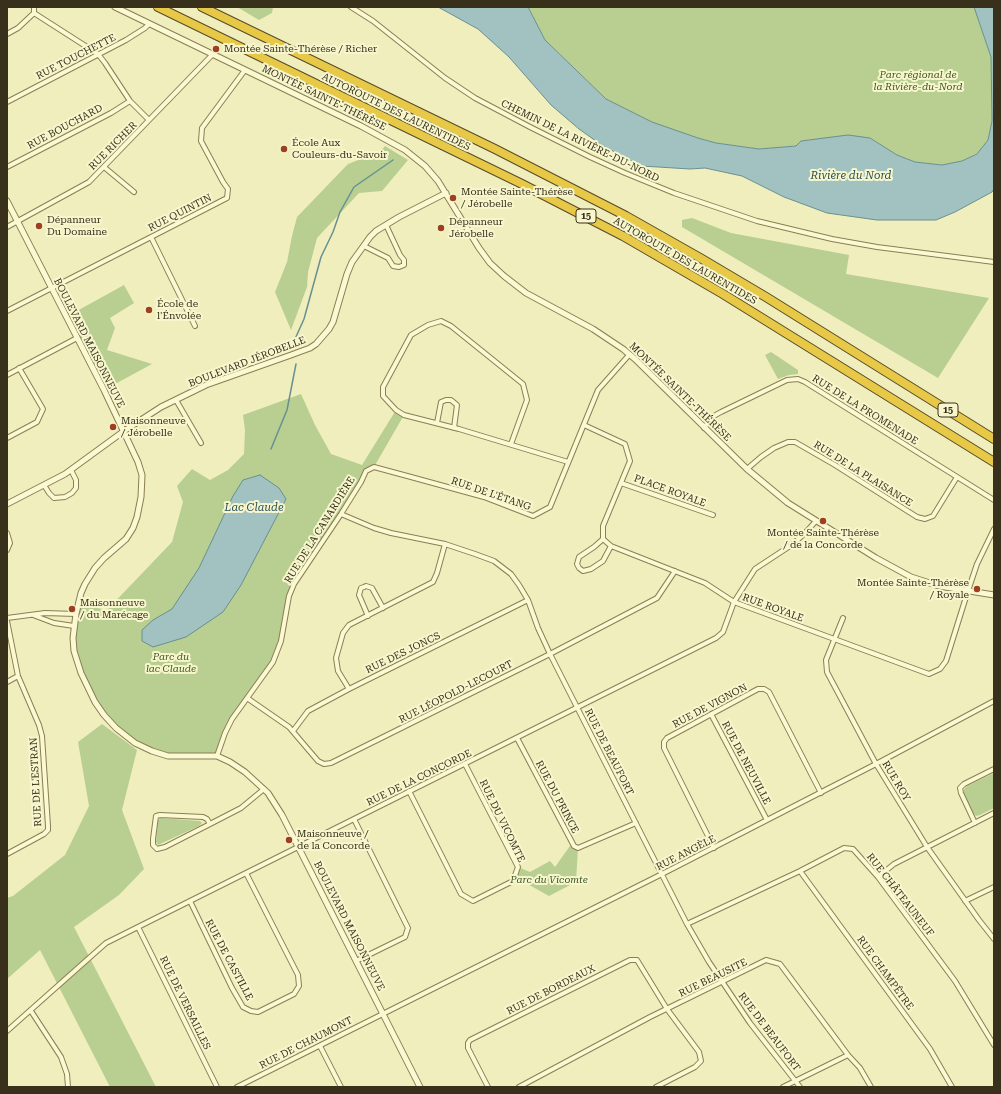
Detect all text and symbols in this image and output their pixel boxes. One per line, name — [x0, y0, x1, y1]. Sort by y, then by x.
street label: RUE TOUCHETTE — [34, 32, 118, 82]
place label: Montée Sainte-Thérèse / Richer — [224, 43, 377, 55]
marker: Montée Sainte-Thérèse / Richer — [211, 44, 221, 54]
street label: MONTÉE SAINTE-THÉRÈSE — [260, 63, 388, 133]
park label: Parc régional de la Rivière-du-Nord — [873, 69, 963, 92]
street label: AUTOROUTE DES LAURENTIDES — [320, 71, 472, 153]
street label: CHEMIN DE LA RIVIÈRE-DU-NORD — [499, 97, 661, 185]
street label: RUE BOUCHARD — [25, 102, 105, 152]
street label: RUE RICHER — [86, 119, 140, 173]
place label: École Aux Couleurs-du-Savoir — [292, 137, 387, 160]
marker: École Aux Couleurs-du-Savoir — [279, 144, 289, 154]
water label: Rivière du Nord — [811, 169, 891, 183]
place label: Montée Sainte-Thérèse / Jérobelle — [461, 186, 573, 210]
street label: RUE QUINTIN — [146, 192, 214, 234]
marker: Montée Sainte-Thérèse / Jérobelle — [448, 193, 458, 203]
road number: 15 — [576, 209, 596, 223]
place label: Dépanneur Du Domaine — [47, 214, 107, 238]
street label: AUTOROUTE DES LAURENTIDES — [611, 215, 759, 307]
place label: Dépanneur Jérobelle — [449, 216, 503, 240]
marker: Dépanneur Du Domaine — [34, 221, 44, 231]
marker: Dépanneur Jérobelle — [436, 223, 446, 233]
street label: BOULEVARD MAISONNEUVE — [51, 276, 127, 410]
place label: École de l'Énvolée — [157, 298, 201, 322]
marker: École de l'Énvolée — [144, 305, 154, 315]
street label: BOULEVARD JÉROBELLE — [187, 334, 307, 390]
street label: MONTÉE SAINTE-THÉRÈSE — [627, 340, 733, 444]
street label: RUE DE LA PROMENADE — [810, 372, 920, 448]
road number: 15 — [938, 403, 958, 417]
place label: Maisonneuve / Jérobelle — [121, 415, 186, 438]
marker: Maisonneuve / Jérobelle — [108, 422, 118, 432]
street label: RUE DE LA PLAISANCE — [811, 439, 915, 509]
street label: PLACE ROYALE — [632, 472, 708, 510]
street label: RUE DE LA CANARDIÈRE — [282, 474, 358, 586]
street label: RUE DE L'ÉTANG — [450, 475, 532, 513]
water label: Lac Claude — [225, 501, 283, 515]
marker: Montée Sainte-Thérèse / de la Concorde — [818, 516, 828, 526]
place label: Montée Sainte-Thérèse / de la Concorde — [767, 527, 879, 550]
place label: Montée Sainte-Thérèse / Royale — [857, 577, 969, 600]
marker: Montée Sainte-Thérèse / Royale — [972, 584, 982, 594]
street label: RUE ROYALE — [741, 591, 805, 625]
place label: Maisonneuve / du Marécage — [80, 597, 148, 620]
marker: Maisonneuve / du Marécage — [67, 604, 77, 614]
street label: RUE DES JONCS — [364, 630, 442, 676]
park label: Parc du lac Claude — [146, 651, 196, 674]
street label: RUE LÉOPOLD-LECOURT — [397, 658, 515, 726]
street label: RUE DE VIGNON — [671, 681, 749, 731]
street label: RUE DE BEAUFORT — [582, 707, 636, 797]
street label: RUE DE NEUVILLE — [719, 719, 773, 807]
street label: RUE DE L'ESTRAN — [28, 737, 44, 827]
street label: RUE DE LA CONCORDE — [364, 747, 474, 809]
street label: RUE DU PRINCE — [533, 759, 581, 835]
street label: RUE ROY — [879, 759, 913, 803]
street label: RUE DU VICOMTE — [477, 778, 527, 864]
place label: Maisonneuve / de la Concorde — [297, 828, 370, 852]
street label: RUE ANGÈLE — [654, 833, 718, 873]
marker: Maisonneuve / de la Concorde — [284, 835, 294, 845]
street label: RUE CHÂTEAUNEUF — [864, 851, 936, 939]
street label: BOULEVARD MAISONNEUVE — [311, 859, 387, 993]
park label: Parc du Vicomte — [510, 874, 588, 886]
street label: RUE DE CASTILLE — [203, 917, 255, 1003]
street label: RUE CHAMPÊTRE — [854, 934, 916, 1012]
street label: RUE DE VERSAILLES — [157, 954, 213, 1052]
street label: RUE BEAUSITE — [677, 956, 749, 1000]
street label: RUE DE BORDEAUX — [505, 962, 597, 1018]
street label: RUE DE BEAUFORT — [735, 990, 803, 1074]
street label: RUE DE CHAUMONT — [258, 1014, 354, 1072]

